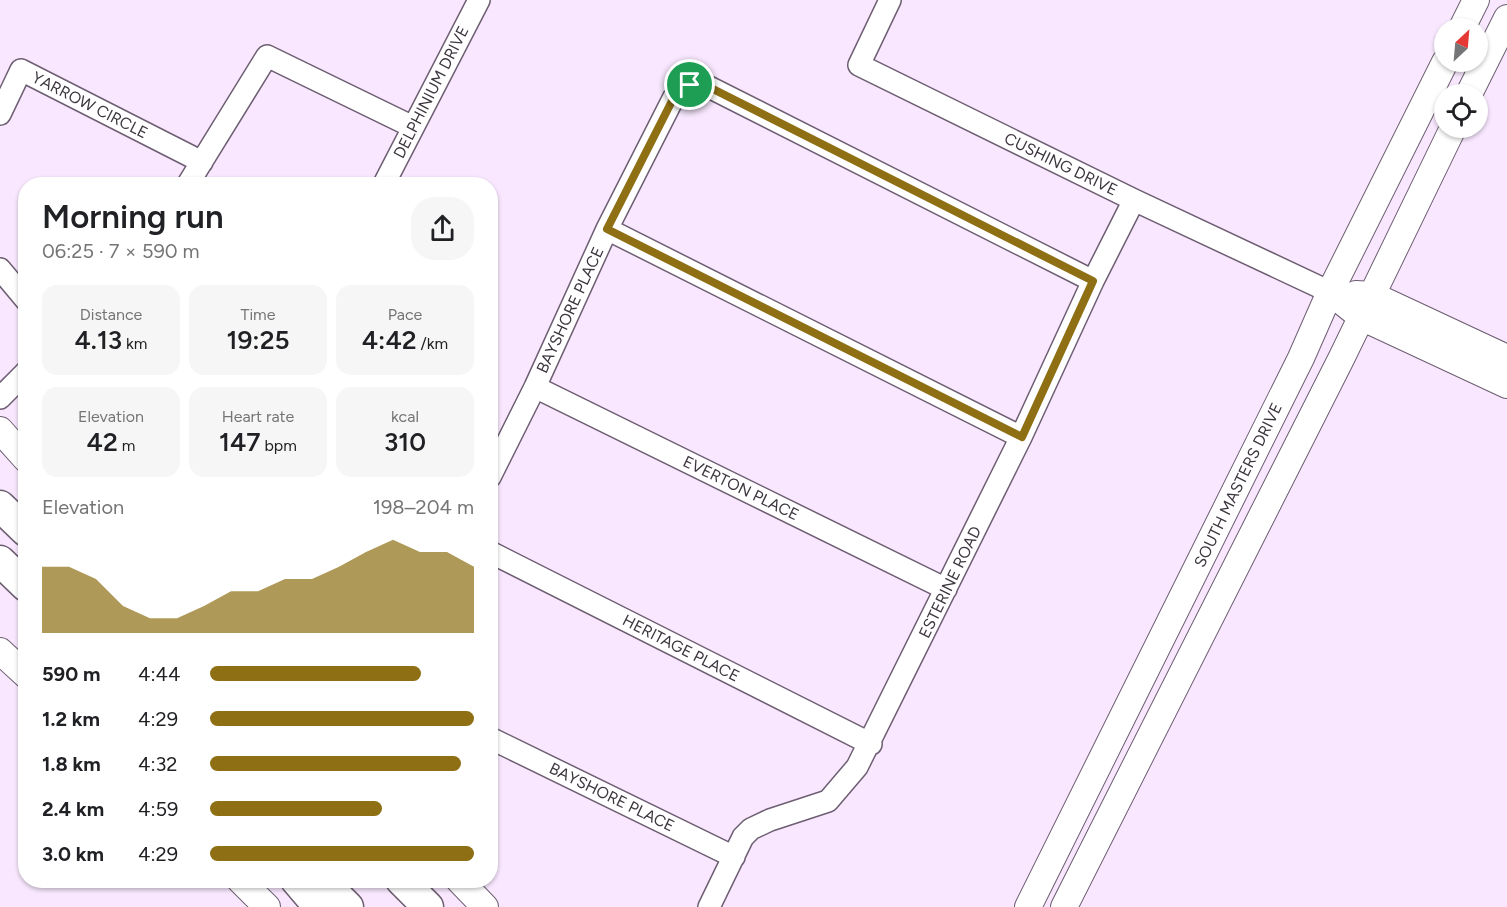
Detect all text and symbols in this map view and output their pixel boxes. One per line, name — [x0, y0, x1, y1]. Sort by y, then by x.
north arrow — [1434, 18, 1488, 72]
map controls — [1434, 18, 1488, 138]
street label: DELPHINIUM DRIVE — [389, 23, 473, 161]
pin — [664, 59, 715, 110]
street label: YARROW CIRCLE — [29, 68, 151, 142]
icon: arrive — [673, 68, 706, 101]
button: locate — [1434, 84, 1488, 138]
street label: CUSHING DRIVE — [1001, 128, 1121, 200]
text: Morning run — [42, 197, 224, 236]
button: share — [411, 197, 474, 260]
text: 06:25 · 7 × 590 m — [42, 239, 200, 263]
street label: BAYSHORE PLACE — [532, 244, 608, 376]
text: Distance — [80, 305, 142, 324]
text: Time — [241, 305, 275, 324]
text: Pace — [388, 305, 422, 324]
text: 4.13 — [75, 324, 122, 356]
text: 19:25 — [226, 324, 290, 356]
text: 4:42 — [362, 324, 417, 356]
text: km — [122, 334, 147, 353]
text: /km — [417, 334, 448, 353]
street label: SOUTH MASTERS DRIVE — [1190, 400, 1286, 570]
text: Elevation — [78, 407, 144, 426]
text: Heart rate — [222, 407, 294, 426]
text: kcal — [391, 407, 419, 426]
text: 42 — [87, 426, 118, 458]
text: 147 — [219, 426, 261, 458]
text: 310 — [384, 426, 426, 458]
text: m — [118, 436, 135, 455]
text: bpm — [261, 436, 297, 455]
street label: EVERTON PLACE — [680, 452, 802, 524]
text: Elevation — [42, 495, 124, 519]
text: 198–204 m — [373, 495, 474, 519]
street label: ESTERINE ROAD — [915, 523, 985, 641]
street label: HERITAGE PLACE — [619, 610, 743, 686]
text: 590 m — [42, 662, 100, 686]
text: 4:44 — [138, 662, 180, 686]
text: 1.2 km — [42, 707, 100, 731]
text: 4:29 — [138, 707, 178, 731]
text: 1.8 km — [42, 752, 101, 776]
text: 4:32 — [138, 752, 178, 776]
street label: BAYSHORE PLACE — [546, 758, 678, 836]
text: 2.4 km — [42, 797, 104, 821]
text: 4:59 — [138, 797, 178, 821]
text: 3.0 km — [42, 842, 104, 866]
text: 4:29 — [138, 842, 178, 866]

